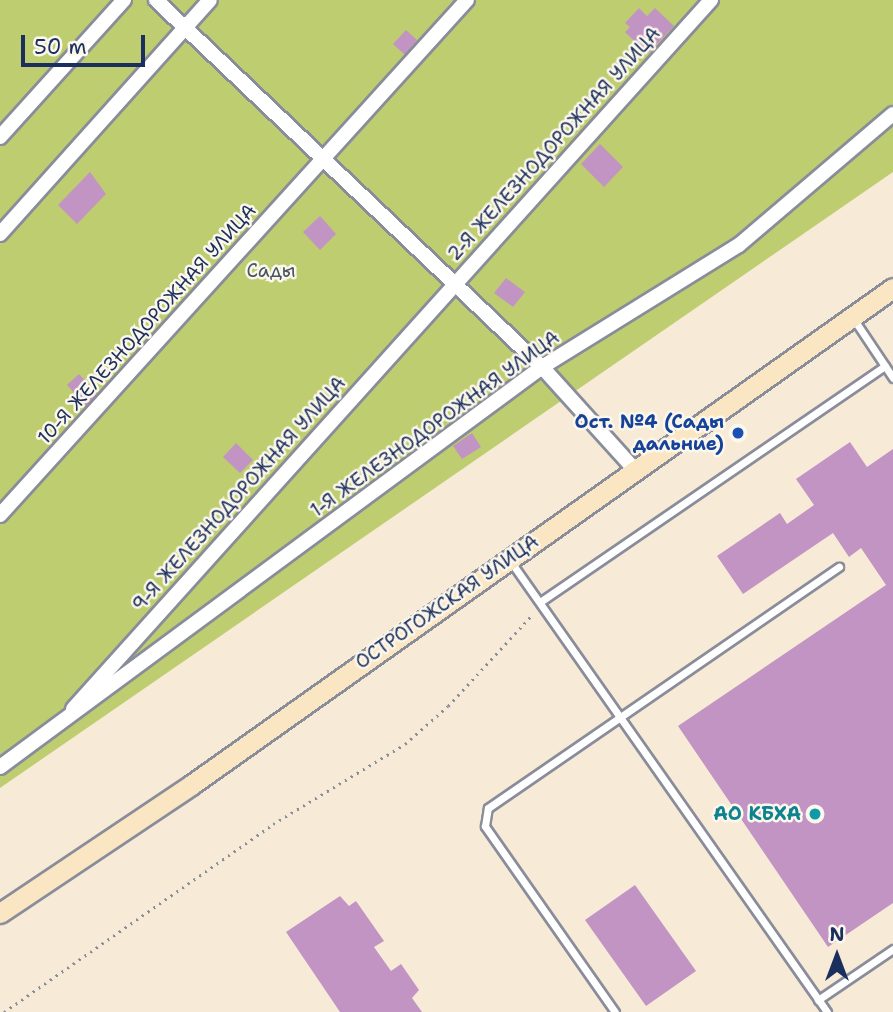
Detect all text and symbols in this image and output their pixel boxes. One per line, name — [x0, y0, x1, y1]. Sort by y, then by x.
scale bar — [24, 21, 149, 65]
street label: 2-Я ЖЕЛЕЗНОДОРОЖНАЯ УЛИЦА — [443, 22, 665, 266]
text: 50 m — [34, 33, 87, 61]
street label: 10-Я ЖЕЛЕЗНОДОРОЖНАЯ УЛИЦА — [33, 199, 261, 449]
park label: Сады — [246, 260, 296, 282]
street label: 1-Я ЖЕЛЕЗНОДОРОЖНАЯ УЛИЦА — [306, 326, 564, 522]
street label: 9-Я ЖЕЛЕЗНОДОРОЖНАЯ УЛИЦА — [128, 372, 350, 616]
place label: Ост. №4 (Сады дальние) — [575, 411, 724, 455]
marker: Ост. №4 (Сады дальние) — [730, 425, 746, 441]
street label: ОСТРОГОЖСКАЯ УЛИЦА — [351, 530, 543, 674]
place label: АО КБХА — [713, 803, 801, 825]
marker: АО КБХА — [807, 806, 823, 822]
north arrow — [802, 921, 872, 991]
text: N — [829, 922, 845, 947]

